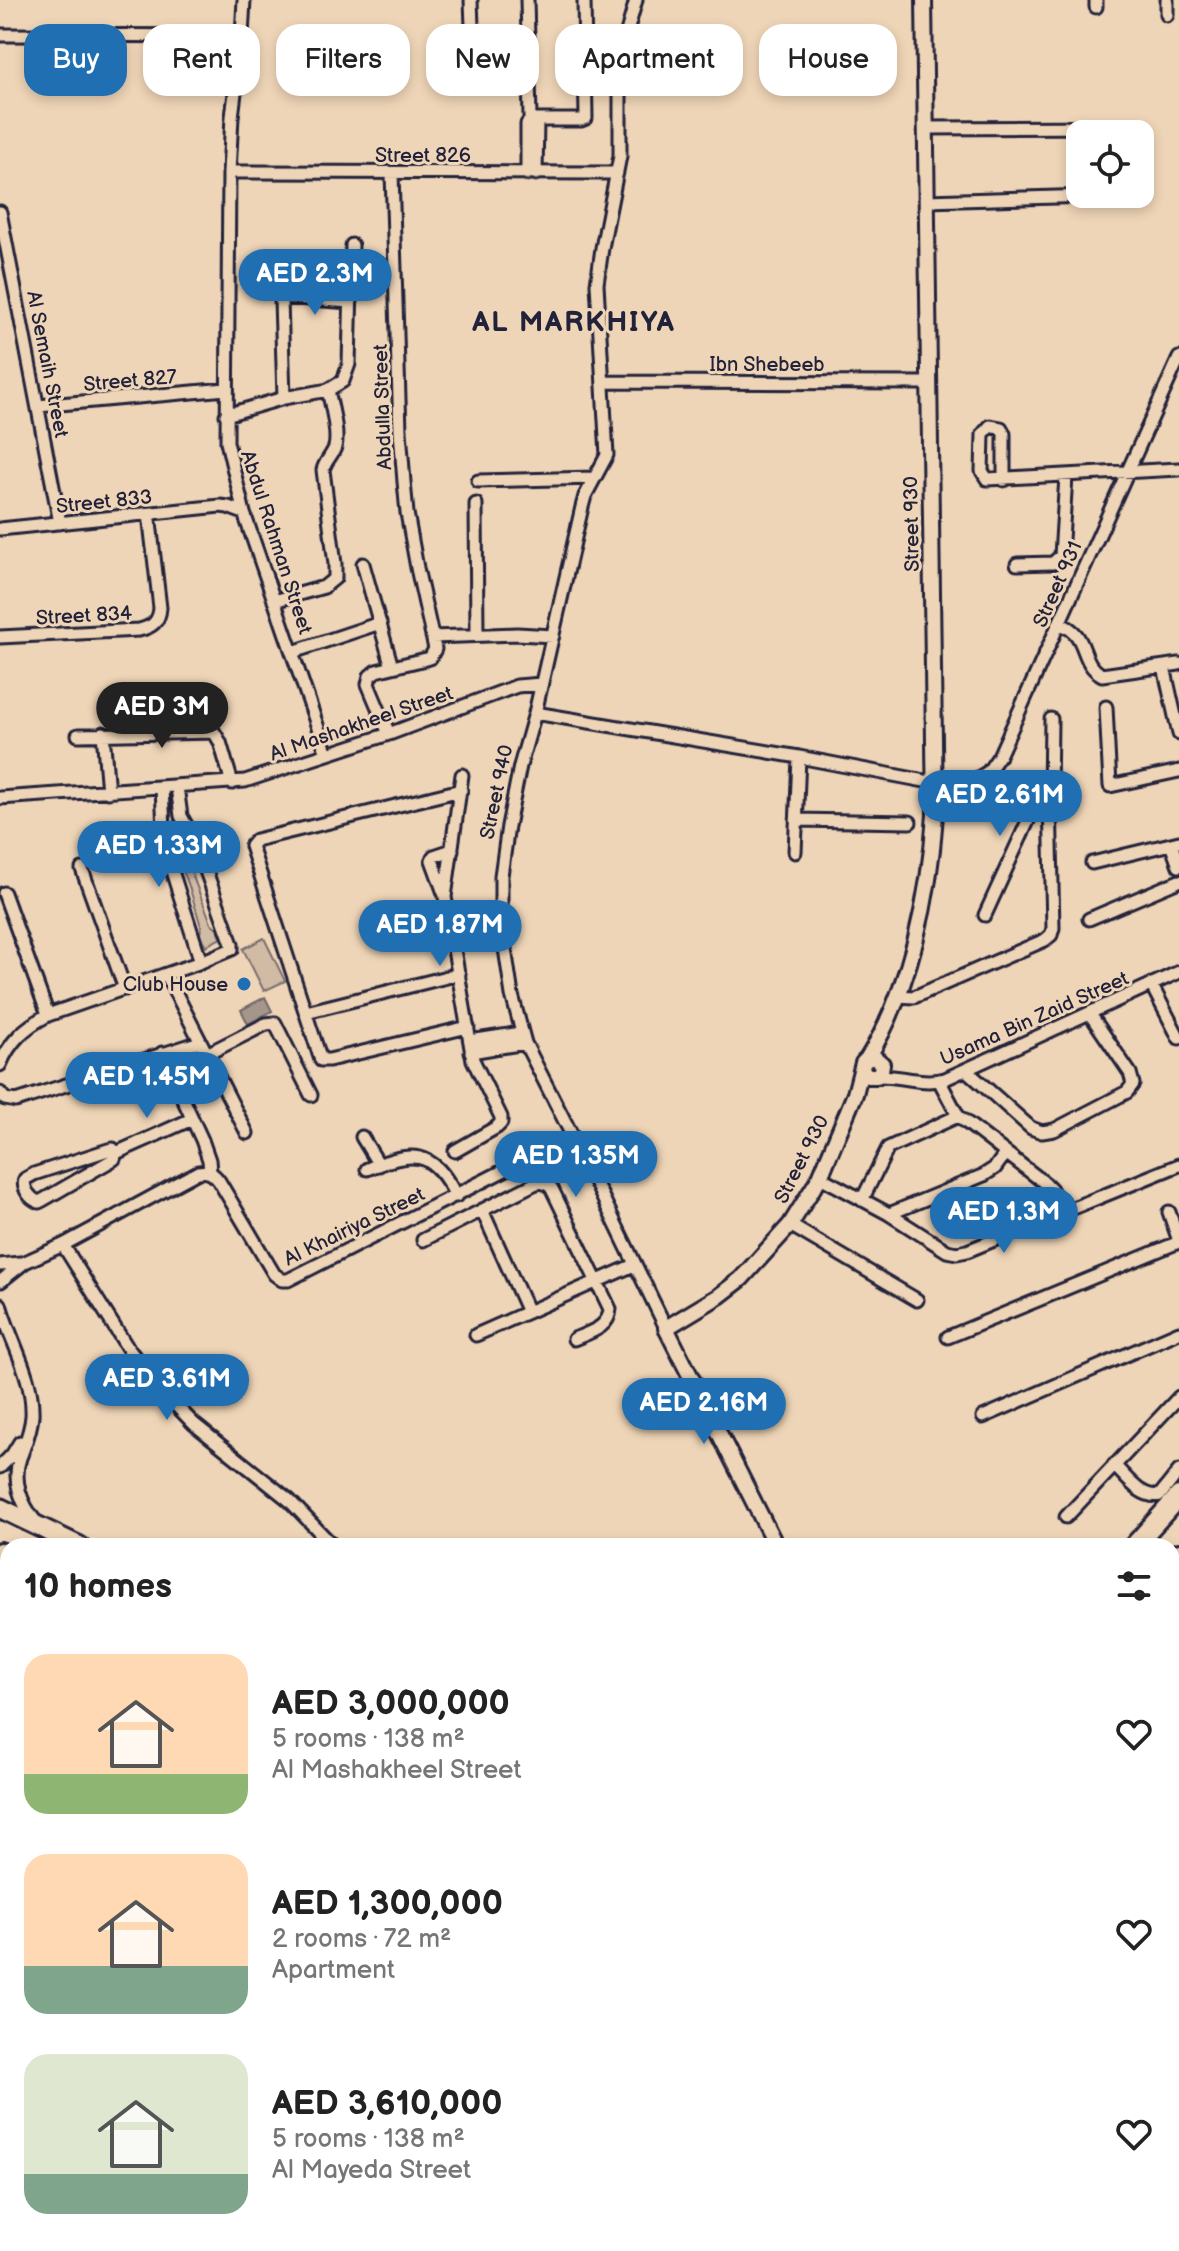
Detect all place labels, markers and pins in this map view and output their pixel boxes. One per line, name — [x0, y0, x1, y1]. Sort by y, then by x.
pin: AED 2.3M — [232, 249, 398, 317]
pin: AED 3M — [97, 682, 227, 750]
pin: AED 2.61M — [908, 770, 1092, 838]
pin: AED 1.33M — [67, 821, 251, 889]
pin: AED 1.87M — [348, 900, 532, 968]
place label: Club House — [123, 973, 228, 997]
marker: Club House — [235, 975, 253, 993]
pin: AED 1.45M — [55, 1052, 239, 1120]
pin: AED 1.35M — [484, 1131, 668, 1199]
pin: AED 1.3M — [921, 1187, 1087, 1255]
pin: AED 3.61M — [75, 1354, 259, 1422]
pin: AED 2.16M — [612, 1378, 796, 1446]

